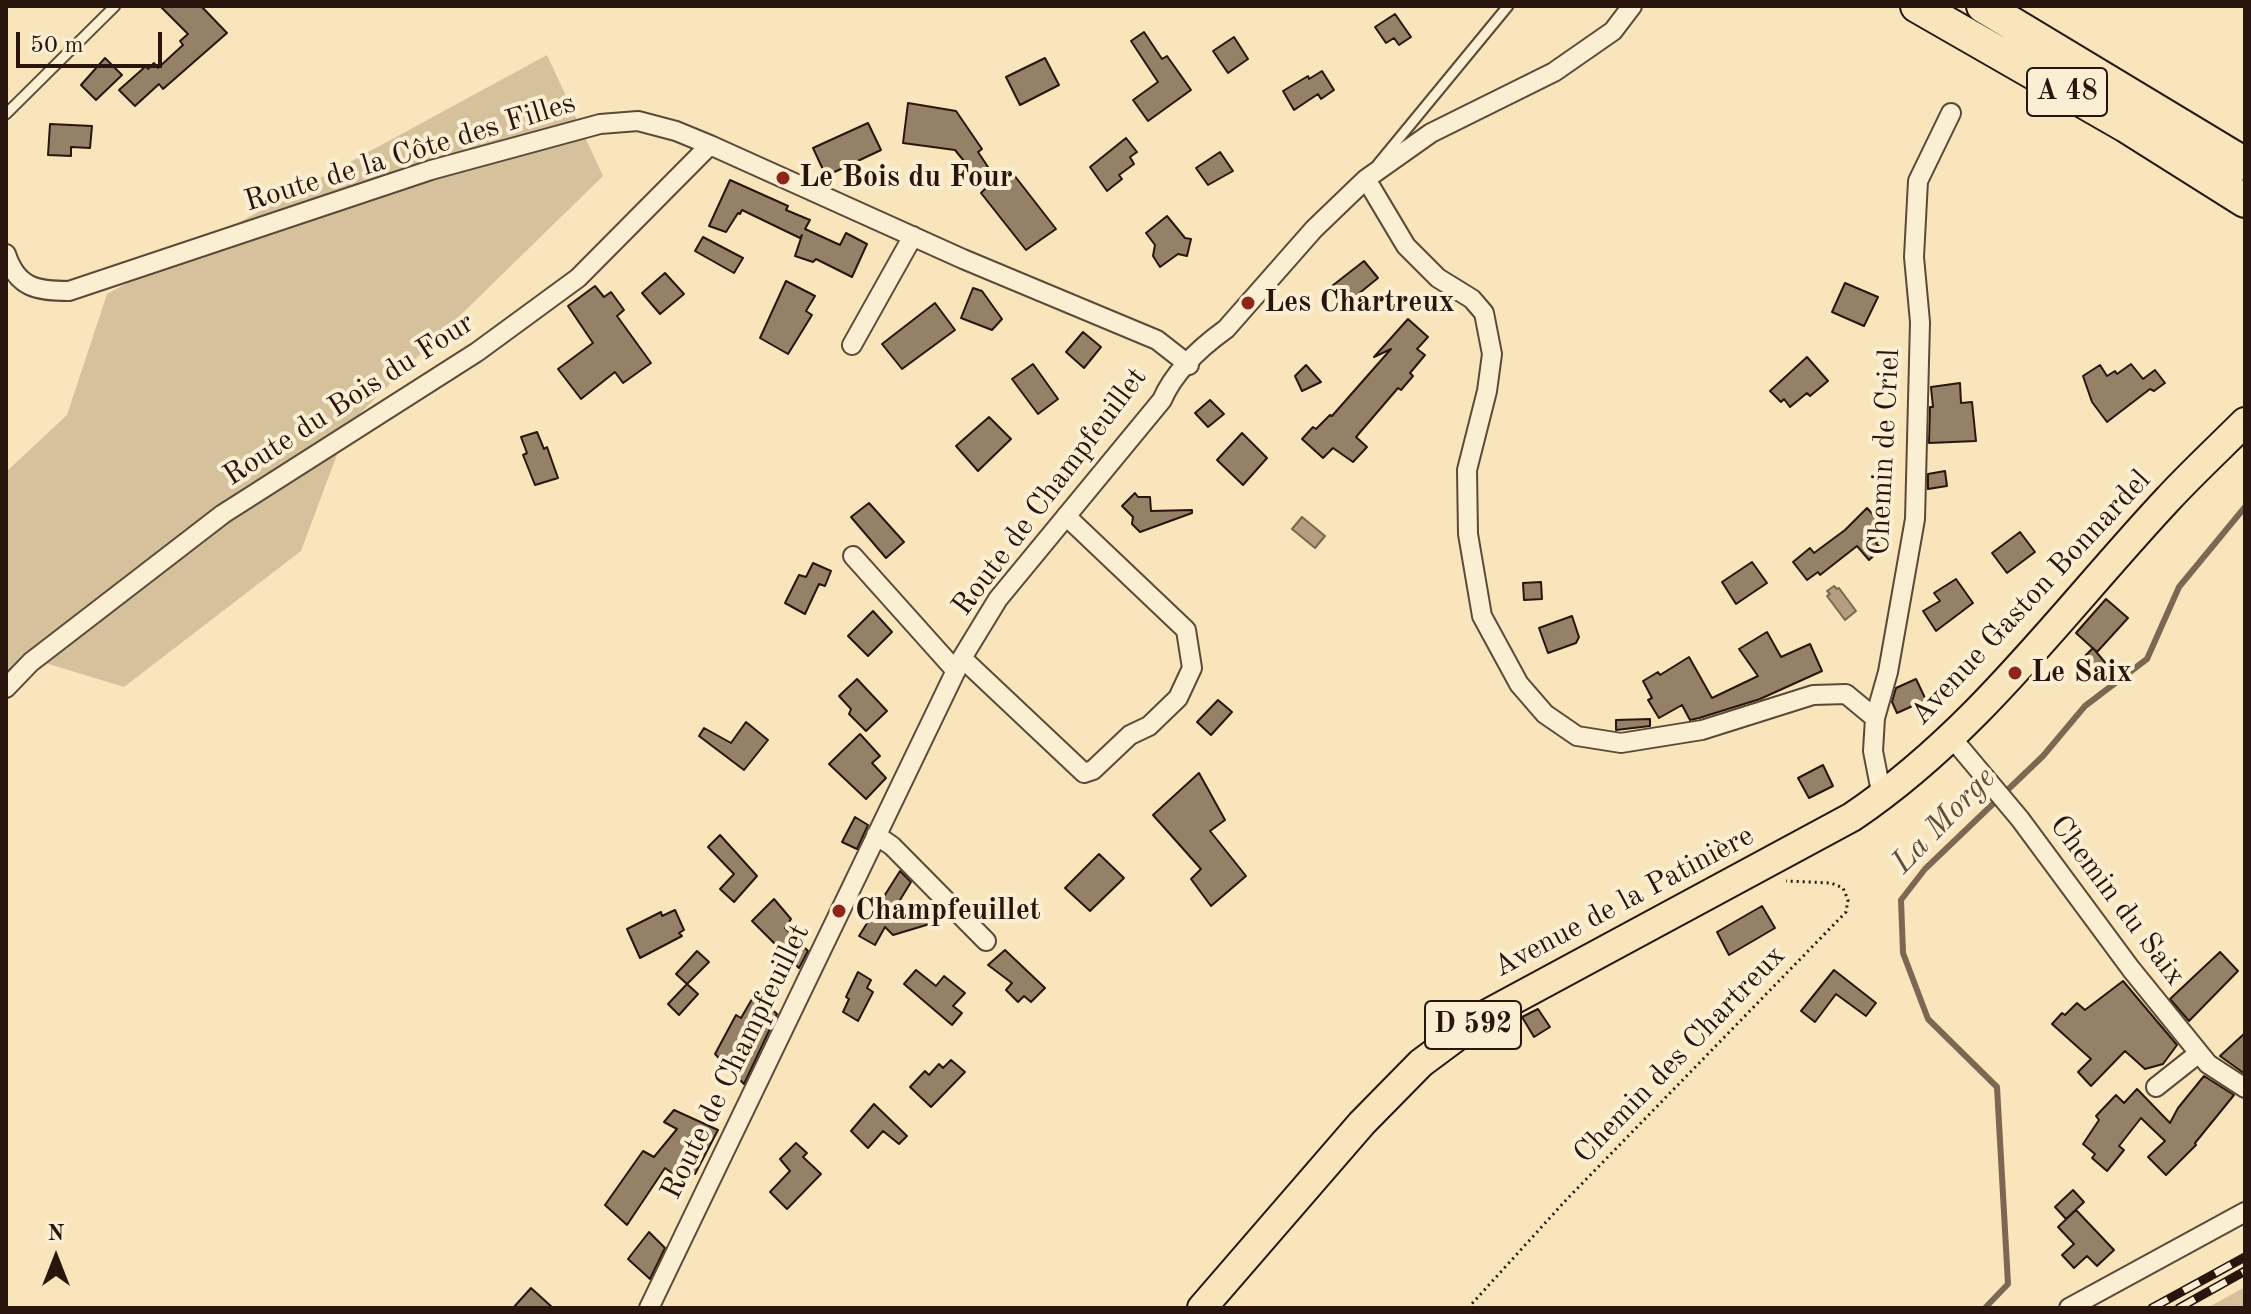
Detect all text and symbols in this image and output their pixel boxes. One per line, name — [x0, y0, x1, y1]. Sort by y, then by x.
scale bar — [20, 16, 166, 66]
text: 50 m — [30, 34, 84, 58]
road number: A 48 — [2027, 68, 2107, 116]
street label: Route de la Côte des Filles — [240, 85, 580, 221]
place label: Le Bois du Four — [799, 160, 1013, 196]
marker: Le Bois du Four — [774, 169, 792, 187]
place label: Les Chartreux — [1264, 285, 1455, 321]
marker: Les Chartreux — [1239, 294, 1257, 312]
street label: Route du Bois du Four — [217, 305, 481, 495]
street label: Chemin de Criel — [1862, 348, 1908, 556]
street label: Route de Champfeuillet — [945, 361, 1155, 623]
street label: Avenue Gaston Bonnardel — [1903, 463, 2159, 733]
place label: Le Saix — [2031, 655, 2132, 691]
marker: Le Saix — [2006, 664, 2024, 682]
water label: La Morge — [1884, 760, 2004, 882]
street label: Chemin du Saix — [2041, 809, 2193, 993]
street label: Avenue de la Patinière — [1488, 818, 1760, 986]
place label: Champfeuillet — [855, 893, 1041, 929]
marker: Champfeuillet — [830, 902, 848, 920]
street label: Route de Champfeuillet — [654, 918, 818, 1206]
street label: Chemin des Chartreux — [1567, 938, 1793, 1172]
road number: D 592 — [1425, 1001, 1521, 1049]
north arrow — [16, 1218, 96, 1298]
text: N — [48, 1223, 64, 1245]

